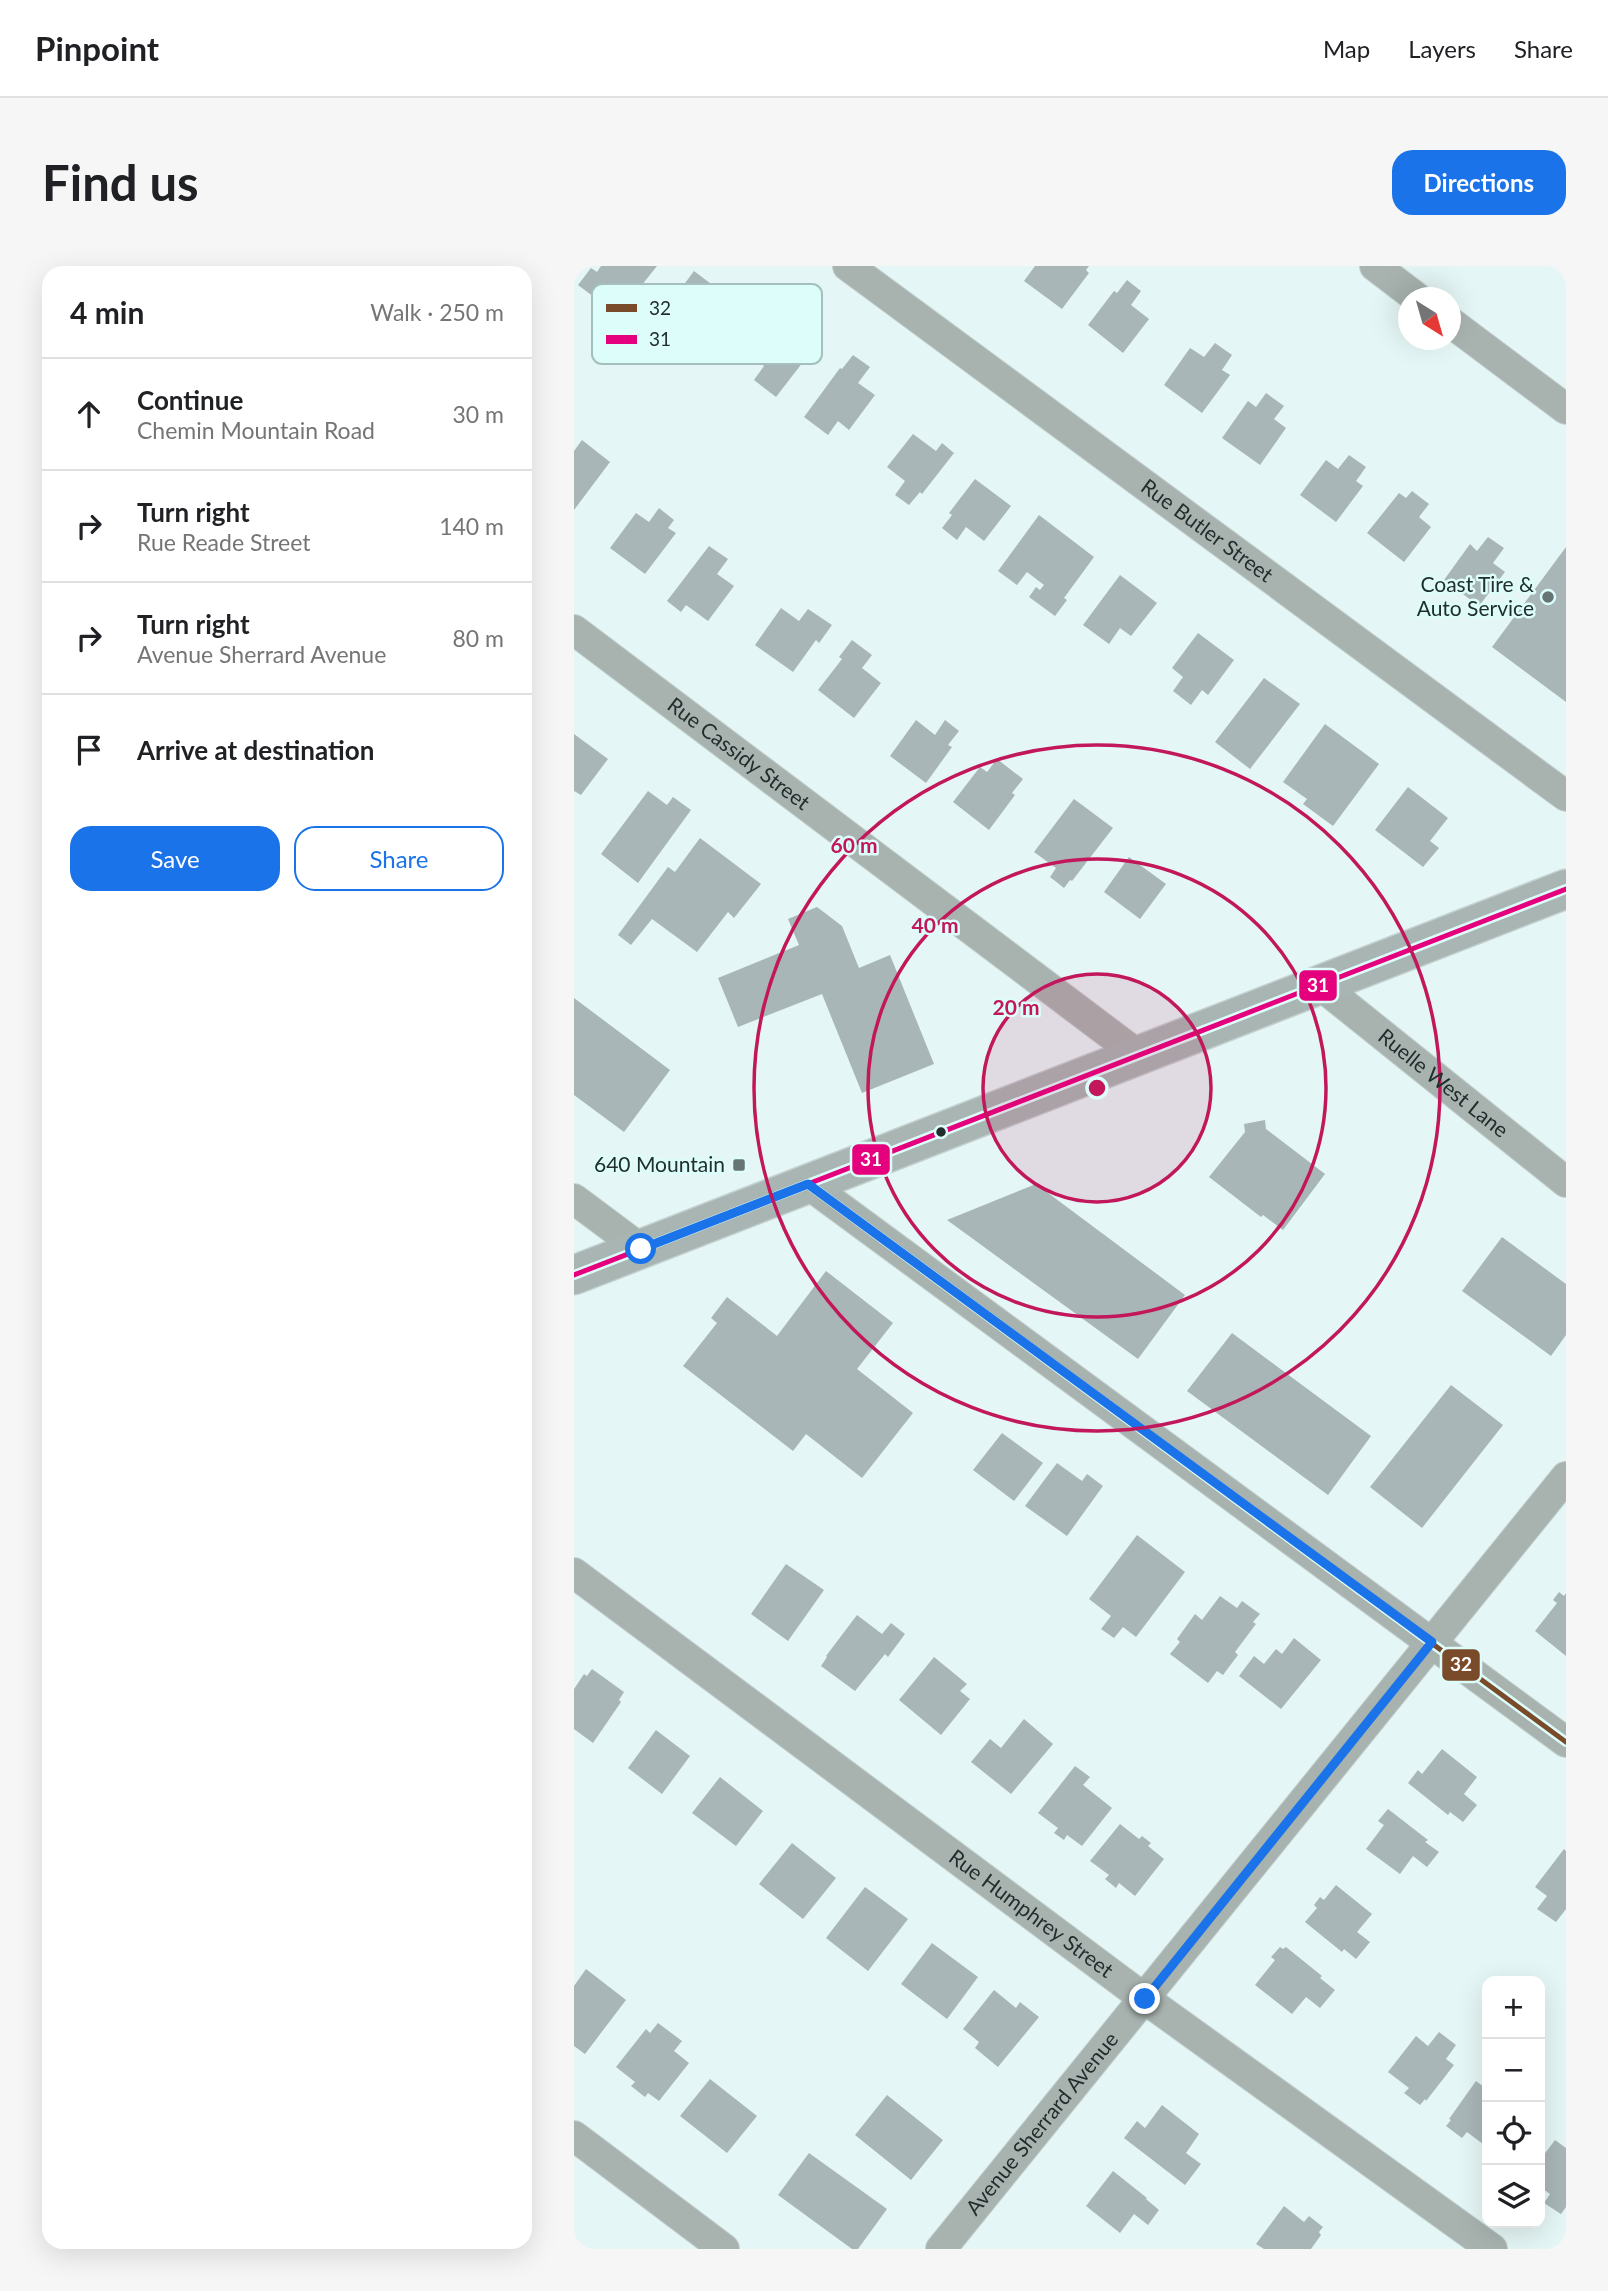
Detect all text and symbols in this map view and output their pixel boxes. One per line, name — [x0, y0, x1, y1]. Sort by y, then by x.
text: Pinpoint — [35, 28, 159, 68]
text: Map — [1323, 34, 1370, 63]
text: Layers — [1408, 34, 1476, 63]
text: Share — [1514, 34, 1573, 63]
button: Directions — [1392, 150, 1566, 215]
text: Find us — [42, 153, 199, 211]
legend — [592, 284, 822, 364]
north arrow — [1398, 287, 1461, 350]
text: 4 min — [70, 294, 144, 330]
text: 32 — [649, 296, 671, 319]
text: Walk · 250 m — [370, 298, 504, 326]
text: 31 — [649, 327, 671, 350]
text: Continue — [137, 384, 243, 416]
icon: ahead — [70, 395, 108, 433]
text: 30 m — [453, 400, 504, 428]
text: Chemin Mountain Road — [137, 416, 375, 444]
street label: Rue Butler Street — [1137, 473, 1279, 587]
text: Turn right — [137, 496, 250, 528]
icon: right — [70, 507, 108, 545]
text: 140 m — [439, 512, 504, 540]
text: Rue Reade Street — [137, 528, 311, 556]
place label: Coast Tire & Auto Service — [1417, 571, 1534, 620]
marker: Coast Tire & Auto Service — [1540, 589, 1556, 605]
text: Turn right — [137, 608, 250, 640]
icon: right — [70, 619, 108, 657]
text: 80 m — [453, 624, 504, 652]
text: Avenue Sherrard Avenue — [137, 640, 386, 668]
street label: Rue Cassidy Street — [663, 691, 816, 815]
icon: arrive — [70, 731, 108, 769]
text: Arrive at destination — [137, 734, 374, 766]
button: Save — [70, 826, 280, 891]
button: Share — [294, 826, 504, 891]
text: 60 m — [830, 832, 878, 857]
text: 40 m — [911, 912, 959, 937]
line badge: 31 — [1298, 969, 1338, 1002]
text: 31 — [1307, 973, 1329, 996]
text: 20 m — [992, 994, 1040, 1019]
street label: Ruelle West Lane — [1374, 1023, 1514, 1142]
centre of rings — [1085, 1076, 1109, 1100]
unlabelled marker — [934, 1125, 948, 1139]
line badge: 31 — [851, 1143, 891, 1176]
text: 31 — [860, 1147, 882, 1170]
place label: 640 Mountain — [594, 1151, 725, 1176]
marker: 640 Mountain — [731, 1157, 747, 1173]
route start — [625, 1233, 656, 1264]
line badge: 32 — [1441, 1648, 1481, 1682]
text: 32 — [1450, 1652, 1472, 1675]
street label: Rue Humphrey Street — [945, 1843, 1119, 1982]
map controls — [1482, 1976, 1545, 2228]
button: + — [1482, 1976, 1545, 2039]
route end — [1129, 1983, 1160, 2014]
street label: Avenue Sherrard Avenue — [960, 2027, 1123, 2219]
button: − — [1482, 2039, 1545, 2102]
button: locate — [1482, 2102, 1545, 2165]
button: layers — [1482, 2165, 1545, 2228]

